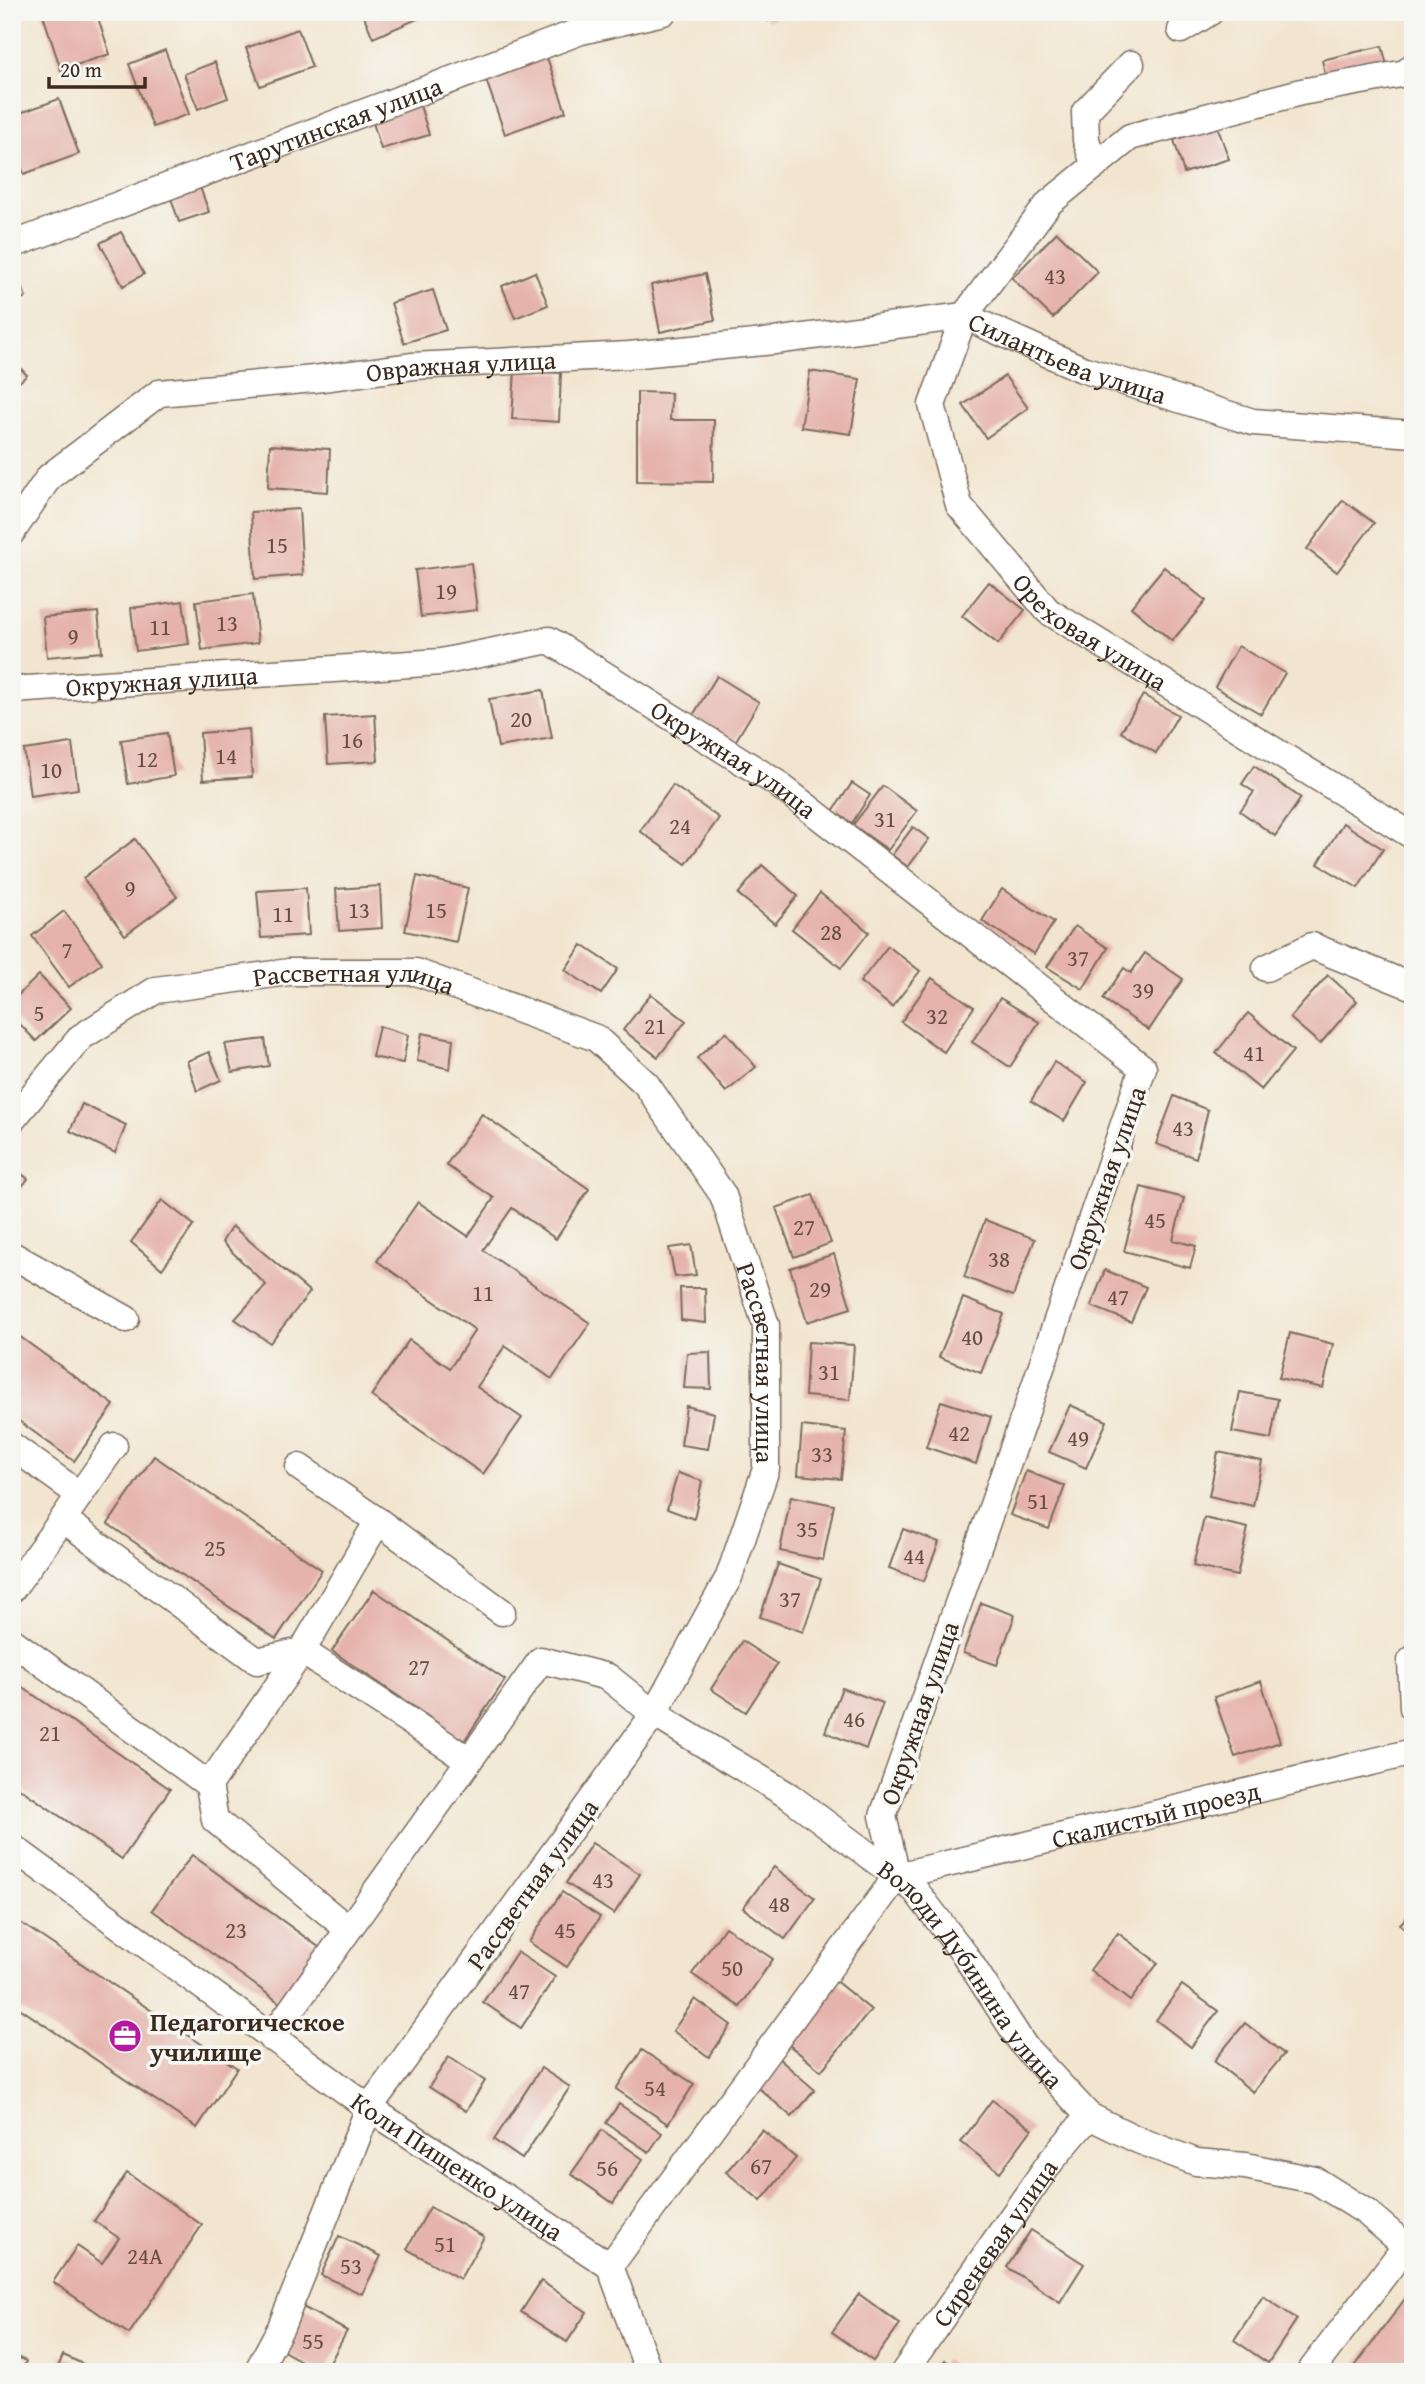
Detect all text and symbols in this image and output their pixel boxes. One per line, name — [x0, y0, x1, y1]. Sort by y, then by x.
scale bar — [49, 46, 145, 90]
text: 20 m — [60, 54, 102, 85]
street label: Тарутинская улица — [224, 65, 448, 181]
house number: 43 — [1044, 259, 1066, 292]
street label: Силантьева улица — [963, 301, 1172, 414]
street label: Овражная улица — [363, 339, 558, 392]
house number: 15 — [266, 528, 288, 561]
street label: Ореховая улица — [1004, 564, 1176, 700]
house number: 19 — [435, 574, 457, 607]
house number: 13 — [216, 606, 238, 639]
house number: 11 — [149, 610, 171, 643]
house number: 9 — [67, 619, 79, 652]
street label: Окружная улица — [64, 654, 260, 706]
street label: Окружная улица — [643, 689, 826, 828]
house number: 20 — [510, 702, 532, 735]
house number: 16 — [341, 723, 363, 756]
house number: 14 — [215, 739, 237, 772]
house number: 12 — [136, 742, 158, 775]
house number: 10 — [40, 753, 62, 786]
house number: 31 — [874, 802, 896, 835]
house number: 24 — [669, 809, 691, 842]
house number: 9 — [124, 871, 136, 904]
house number: 13 — [348, 893, 370, 926]
house number: 15 — [425, 893, 447, 926]
house number: 11 — [272, 897, 294, 930]
house number: 28 — [820, 915, 842, 948]
house number: 7 — [61, 933, 73, 966]
house number: 37 — [1067, 941, 1089, 974]
street label: Рассветная улица — [250, 952, 461, 1004]
house number: 39 — [1132, 973, 1154, 1006]
house number: 5 — [33, 996, 45, 1029]
house number: 32 — [926, 999, 948, 1032]
house number: 21 — [644, 1009, 666, 1042]
house number: 41 — [1243, 1036, 1265, 1069]
street label: Окружная улица — [1056, 1080, 1156, 1275]
house number: 43 — [1172, 1111, 1194, 1144]
house number: 45 — [1144, 1203, 1166, 1236]
house number: 27 — [793, 1210, 815, 1243]
house number: 38 — [988, 1242, 1010, 1275]
street label: Рассветная улица — [727, 1257, 786, 1464]
house number: 29 — [809, 1272, 831, 1305]
house number: 11 — [472, 1276, 494, 1309]
house number: 47 — [1107, 1280, 1129, 1313]
house number: 40 — [961, 1320, 983, 1353]
house number: 31 — [818, 1355, 840, 1388]
house number: 42 — [948, 1416, 970, 1449]
house number: 49 — [1067, 1421, 1089, 1454]
house number: 33 — [811, 1437, 833, 1470]
house number: 51 — [1027, 1484, 1049, 1517]
house number: 35 — [796, 1512, 818, 1545]
house number: 25 — [204, 1531, 226, 1564]
house number: 44 — [903, 1539, 925, 1572]
house number: 37 — [779, 1582, 801, 1615]
street label: Окружная улица — [869, 1615, 969, 1810]
house number: 27 — [408, 1650, 430, 1683]
house number: 46 — [843, 1702, 865, 1735]
house number: 21 — [39, 1716, 61, 1749]
street label: Скалистый проезд — [1047, 1770, 1264, 1858]
street label: Рассветная улица — [456, 1790, 608, 1978]
street label: Володи Дубинина улица — [870, 1849, 1074, 2097]
house number: 43 — [592, 1863, 614, 1896]
house number: 48 — [768, 1887, 790, 1920]
house number: 23 — [225, 1913, 247, 1946]
house number: 45 — [554, 1913, 576, 1946]
house number: 50 — [721, 1951, 743, 1984]
house number: 47 — [508, 1974, 530, 2007]
place label: Педагогическое училище — [149, 2002, 345, 2071]
office icon: Педагогическое училище — [106, 2017, 144, 2055]
house number: 54 — [644, 2071, 666, 2104]
street label: Коли Пищенко улица — [343, 2082, 572, 2250]
house number: 67 — [750, 2149, 772, 2182]
street label: Сиреневая улица — [922, 2150, 1067, 2334]
house number: 56 — [596, 2151, 618, 2184]
house number: 51 — [434, 2227, 456, 2260]
house number: 24А — [127, 2239, 163, 2272]
house number: 53 — [340, 2249, 362, 2282]
house number: 55 — [302, 2324, 324, 2357]

